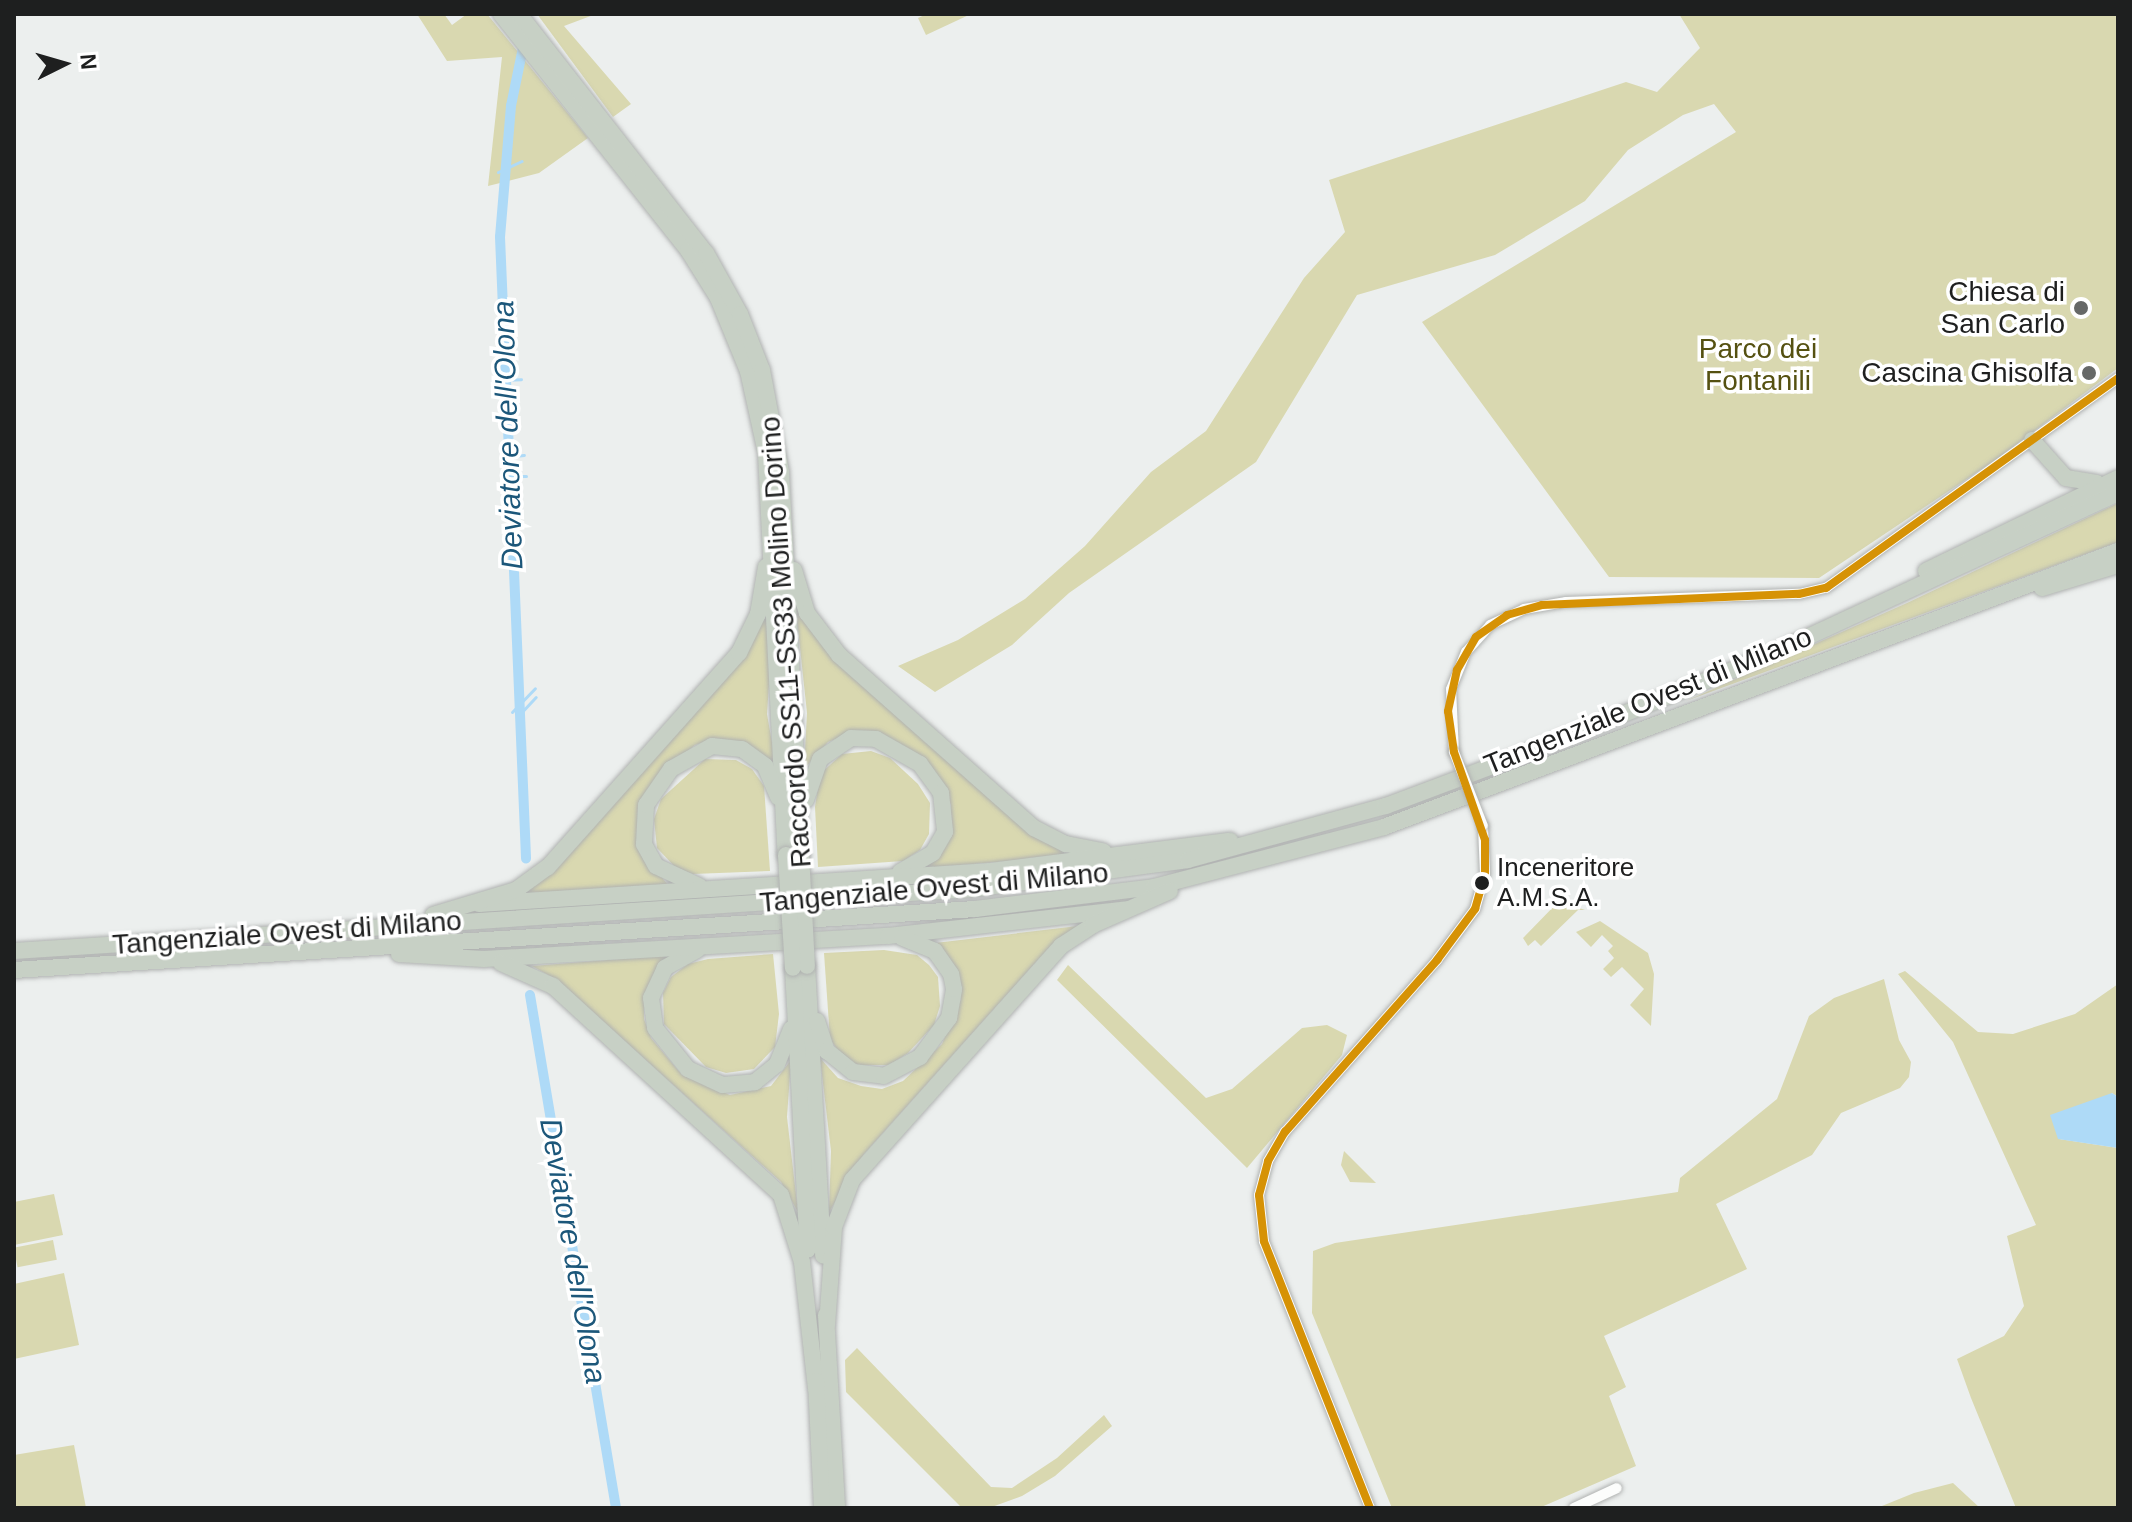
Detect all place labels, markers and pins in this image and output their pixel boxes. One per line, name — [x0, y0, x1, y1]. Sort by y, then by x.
place label: Chiesa di San Carlo — [1940, 275, 2065, 341]
marker: Chiesa di San Carlo — [2072, 299, 2090, 317]
place label: Cascina Ghisolfa — [1861, 356, 2073, 390]
marker: Cascina Ghisolfa — [2080, 364, 2098, 382]
place label: Inceneritore A.M.S.A. — [1497, 852, 1634, 914]
marker: Inceneritore A.M.S.A. — [1474, 875, 1490, 891]

